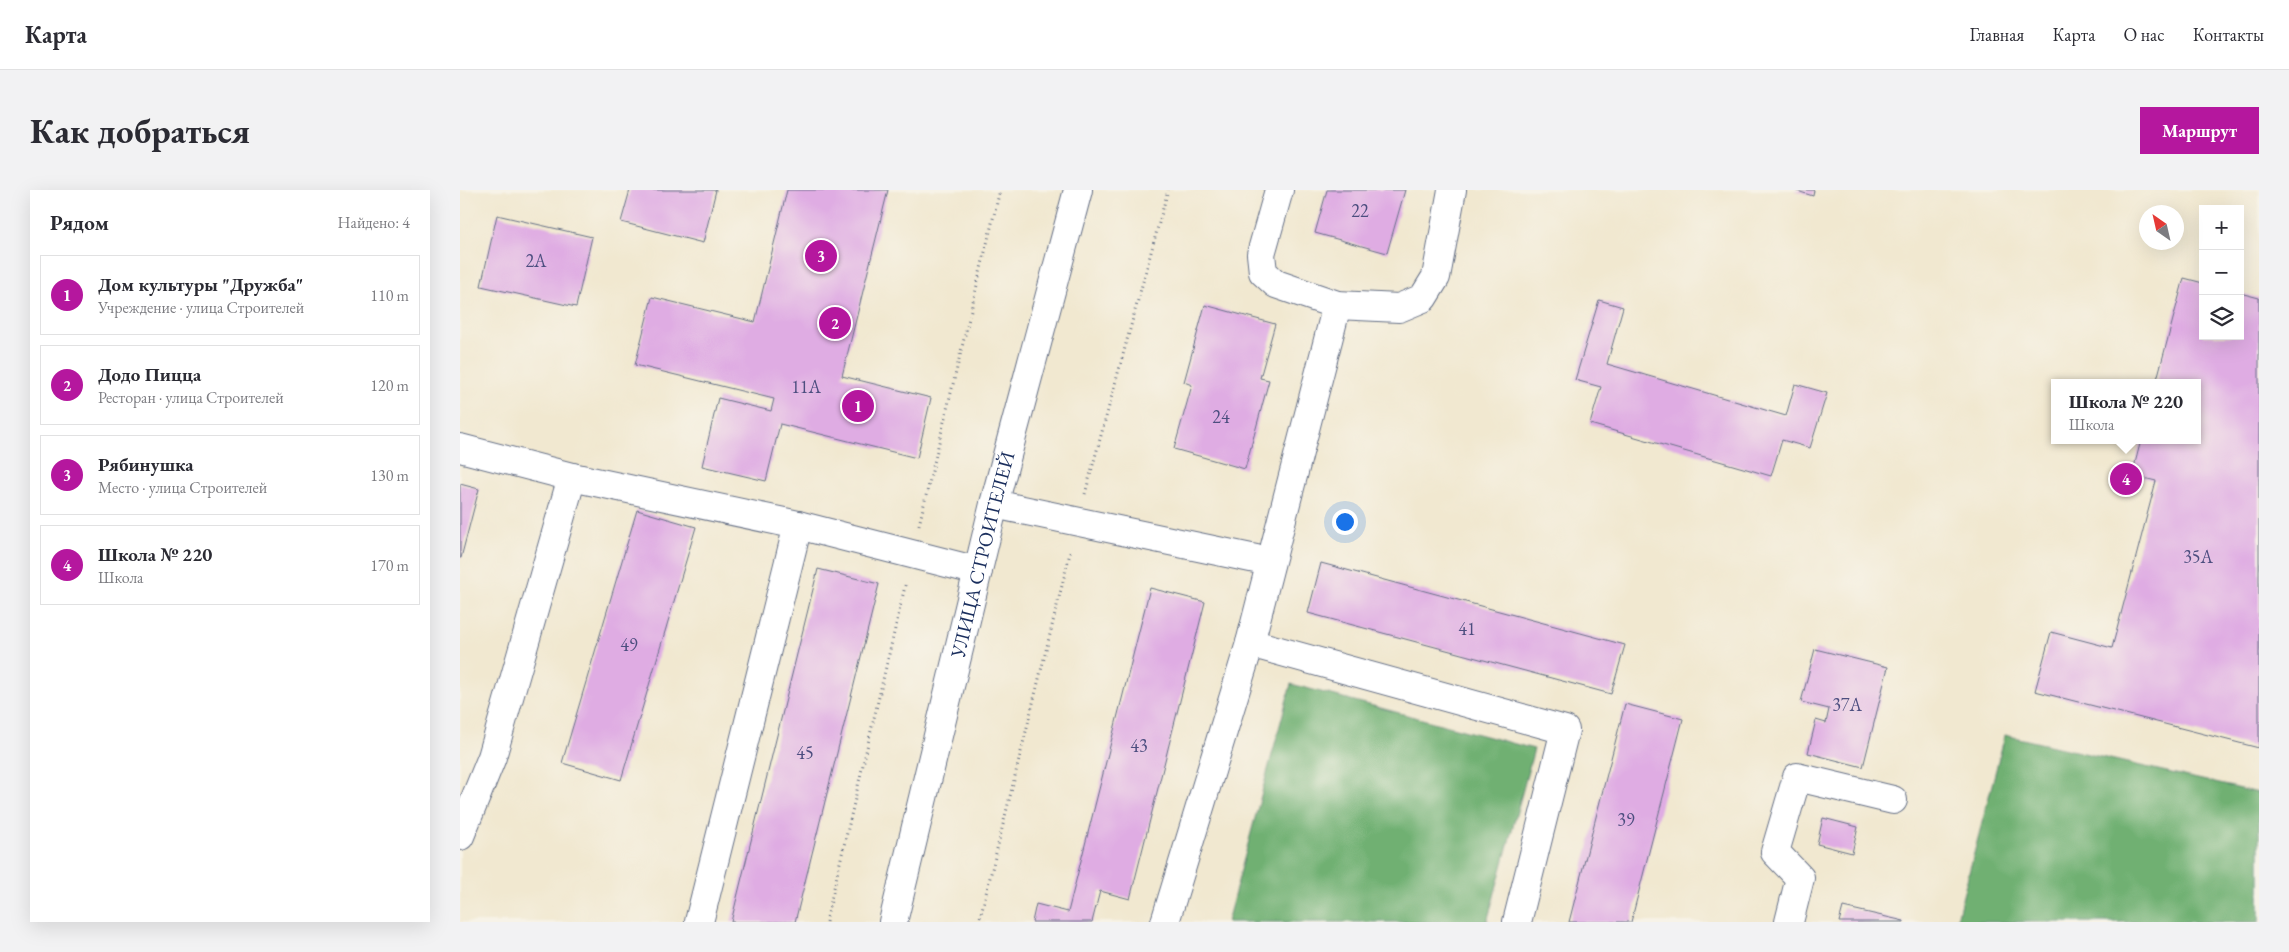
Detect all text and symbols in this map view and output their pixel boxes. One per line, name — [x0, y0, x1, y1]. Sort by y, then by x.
text: Карта — [25, 19, 87, 50]
text: Главная — [1970, 23, 2024, 46]
text: Карта — [2052, 23, 2095, 46]
text: О нас — [2123, 23, 2165, 46]
text: Контакты — [2193, 23, 2264, 46]
button: Маршрут — [2140, 107, 2259, 154]
text: Как добраться — [30, 108, 250, 153]
house number: 22 — [1351, 199, 1369, 222]
north arrow — [2139, 205, 2184, 250]
map controls — [2199, 205, 2244, 340]
button: + — [2199, 205, 2244, 250]
text: Рядом — [50, 209, 109, 236]
text: Найдено: 4 — [338, 212, 410, 233]
pin: 3 — [805, 237, 837, 275]
house number: 2А — [525, 249, 547, 272]
button: − — [2199, 250, 2244, 295]
text: Дом культуры "Дружба" — [98, 272, 303, 297]
text: 1 — [63, 285, 71, 306]
text: 110 m — [370, 285, 409, 306]
button: layers — [2199, 295, 2244, 340]
text: Учреждение · улица Строителей — [98, 297, 304, 318]
pin: 2 — [819, 304, 851, 342]
text: Додо Пицца — [98, 362, 201, 387]
text: 2 — [63, 375, 71, 396]
text: 120 m — [370, 375, 409, 396]
house number: 11А — [791, 375, 821, 398]
popup — [2051, 379, 2201, 444]
text: Ресторан · улица Строителей — [98, 387, 284, 408]
pin: 1 — [842, 387, 874, 425]
text: Школа № 220 — [2069, 389, 2183, 414]
house number: 24 — [1212, 405, 1230, 428]
text: Школа — [2069, 414, 2114, 435]
street label: УЛИЦА СТРОИТЕЛЕЙ — [944, 449, 1020, 661]
text: Рябинушка — [98, 452, 194, 477]
pin: 4 — [2110, 460, 2142, 498]
text: 3 — [63, 465, 71, 486]
text: 130 m — [370, 465, 409, 486]
text: Место · улица Строителей — [98, 477, 267, 498]
your location — [1332, 509, 1358, 535]
text: Школа № 220 — [98, 542, 212, 567]
house number: 35А — [2183, 545, 2213, 568]
text: 4 — [63, 555, 71, 576]
text: 170 m — [370, 555, 409, 576]
text: Школа — [98, 567, 143, 588]
house number: 41 — [1458, 617, 1476, 640]
house number: 49 — [620, 633, 638, 656]
house number: 37А — [1832, 693, 1862, 716]
house number: 43 — [1130, 734, 1148, 757]
house number: 45 — [796, 741, 814, 764]
house number: 39 — [1617, 808, 1635, 831]

